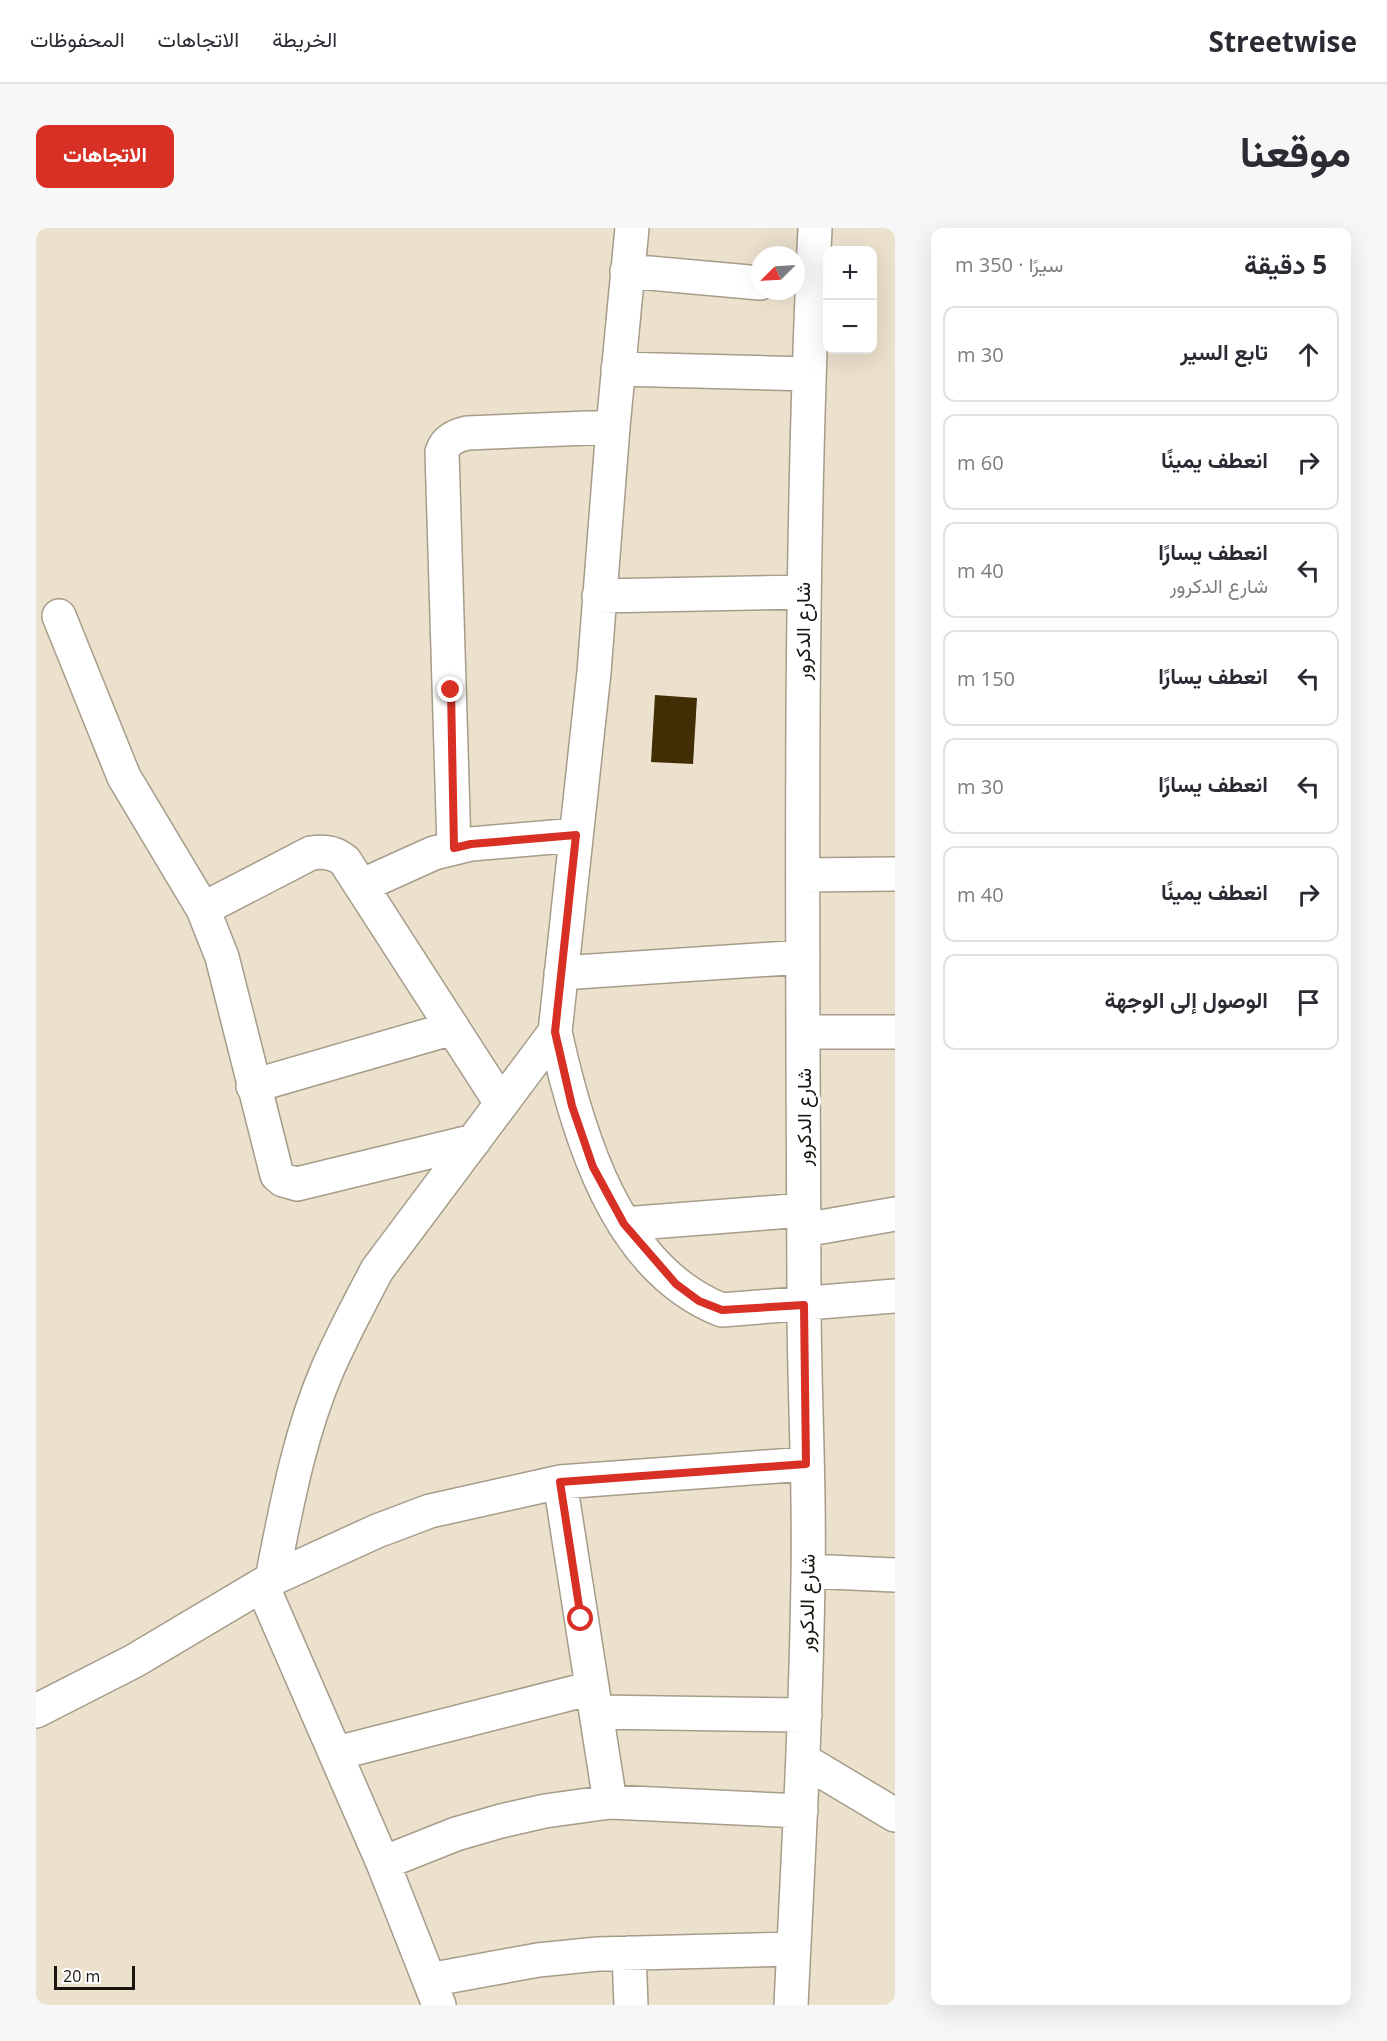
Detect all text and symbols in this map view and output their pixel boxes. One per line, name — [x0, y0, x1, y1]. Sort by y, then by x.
text: Streetwise — [1208, 22, 1357, 60]
text: المحفوظات — [30, 25, 125, 53]
text: الاتجاهات — [158, 25, 239, 53]
text: الخريطة — [272, 25, 337, 53]
text: موقعنا — [1240, 122, 1351, 179]
button: الاتجاهات — [36, 125, 174, 188]
north arrow — [751, 246, 805, 300]
map controls — [823, 246, 877, 354]
button: + — [823, 246, 877, 300]
text: 5 دقيقة — [1244, 246, 1327, 282]
text: سيرًا · 350 m — [955, 251, 1063, 278]
button: − — [823, 300, 877, 354]
text: تابع السير — [1180, 336, 1268, 366]
icon: ahead — [1292, 338, 1325, 371]
text: 30 m — [957, 341, 1004, 368]
text: انعطف يمينًا — [1161, 444, 1268, 474]
icon: right — [1292, 446, 1325, 479]
text: 60 m — [957, 449, 1004, 476]
text: انعطف يسارًا — [1158, 536, 1268, 566]
icon: left — [1292, 554, 1325, 587]
text: 40 m — [957, 557, 1004, 584]
text: شارع الدكرور — [1170, 572, 1268, 599]
street label: شارع الدكرور — [789, 582, 817, 681]
text: انعطف يسارًا — [1158, 660, 1268, 690]
icon: left — [1292, 662, 1325, 695]
text: 150 m — [957, 665, 1015, 692]
route end — [437, 676, 463, 702]
text: انعطف يسارًا — [1158, 768, 1268, 798]
icon: left — [1292, 770, 1325, 803]
text: 30 m — [957, 773, 1004, 800]
text: انعطف يمينًا — [1161, 876, 1268, 906]
icon: right — [1292, 878, 1325, 911]
text: 40 m — [957, 881, 1004, 908]
text: الوصول إلى الوجهة — [1104, 984, 1268, 1014]
icon: arrive — [1292, 986, 1325, 1019]
street label: شارع الدكرور — [790, 1068, 818, 1167]
street label: شارع الدكرور — [792, 1554, 822, 1653]
route start — [567, 1605, 593, 1631]
scale bar — [54, 1963, 135, 1990]
text: 20 m — [63, 1965, 100, 1987]

